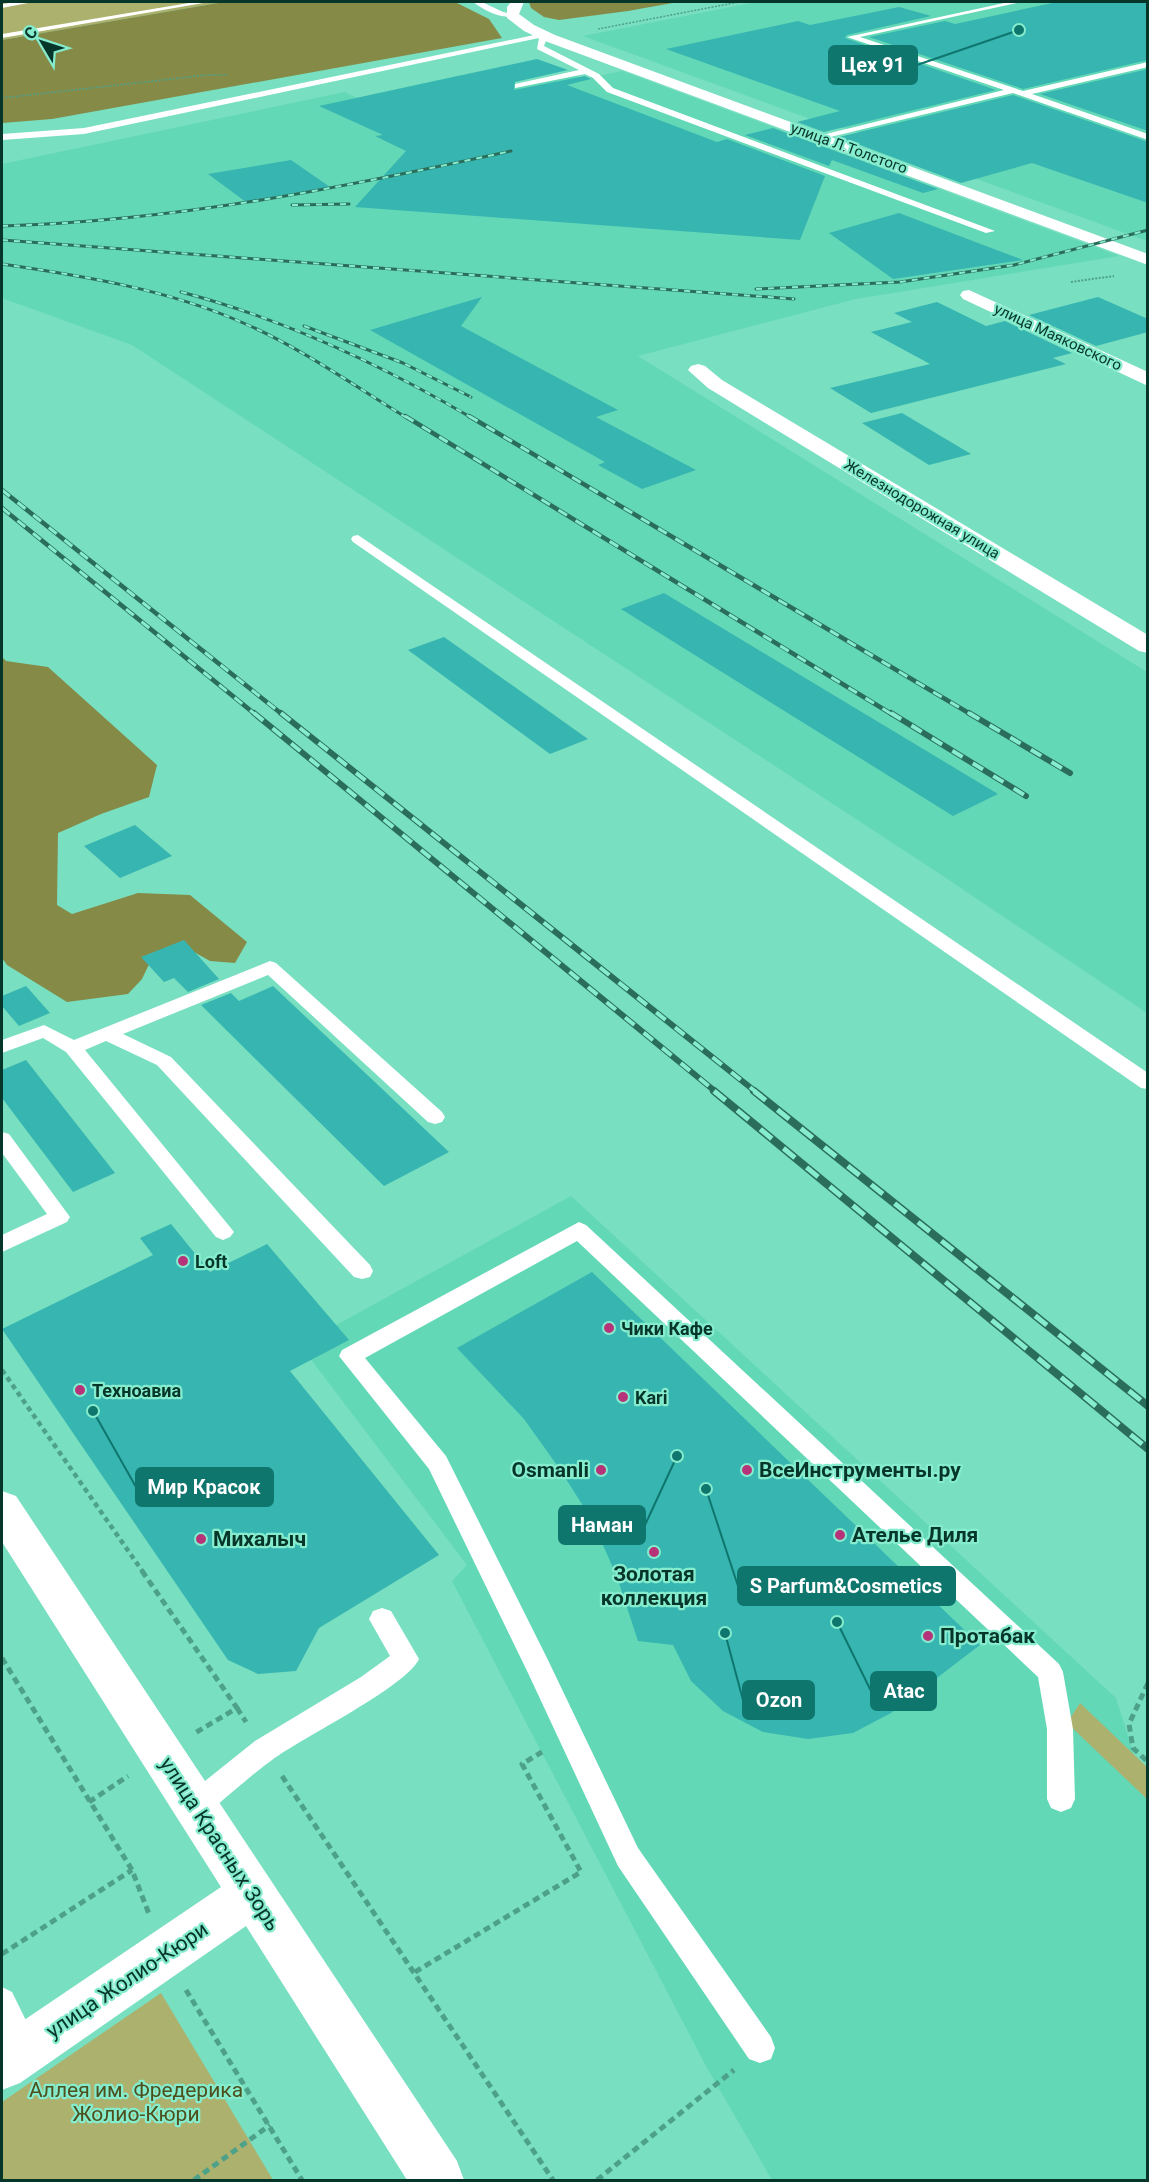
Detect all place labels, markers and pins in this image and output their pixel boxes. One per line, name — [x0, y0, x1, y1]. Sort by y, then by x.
callout: Цех 91 — [829, 46, 917, 84]
place label: Loft — [195, 1251, 227, 1272]
marker: Loft — [176, 1254, 190, 1268]
place label: Чики Кафе — [621, 1318, 713, 1339]
marker: Чики Кафе — [602, 1321, 616, 1335]
place label: Техноавиа — [92, 1380, 182, 1401]
marker: Техноавиа — [73, 1383, 87, 1397]
place label: Kari — [635, 1387, 667, 1408]
marker: Kari — [616, 1390, 630, 1404]
place label: Osmanli — [511, 1458, 589, 1482]
place label: ВсеИнструменты.ру — [759, 1458, 961, 1482]
marker: Osmanli — [594, 1463, 608, 1477]
marker: ВсеИнструменты.ру — [740, 1463, 754, 1477]
callout: Мир Красок — [136, 1468, 273, 1506]
callout: Наман — [559, 1506, 645, 1544]
place label: Ателье Диля — [852, 1523, 978, 1547]
place label: Михалыч — [213, 1527, 306, 1551]
marker: Ателье Диля — [833, 1528, 847, 1542]
marker: Михалыч — [194, 1532, 208, 1546]
marker: Золотая коллекция — [647, 1545, 661, 1559]
place label: Золотая коллекция — [601, 1562, 707, 1610]
callout: S Parfum&Cosmetics — [738, 1567, 955, 1605]
place label: Протабак — [940, 1624, 1035, 1648]
marker: Протабак — [921, 1629, 935, 1643]
callout: Atac — [871, 1672, 936, 1710]
callout: Ozon — [743, 1681, 814, 1719]

